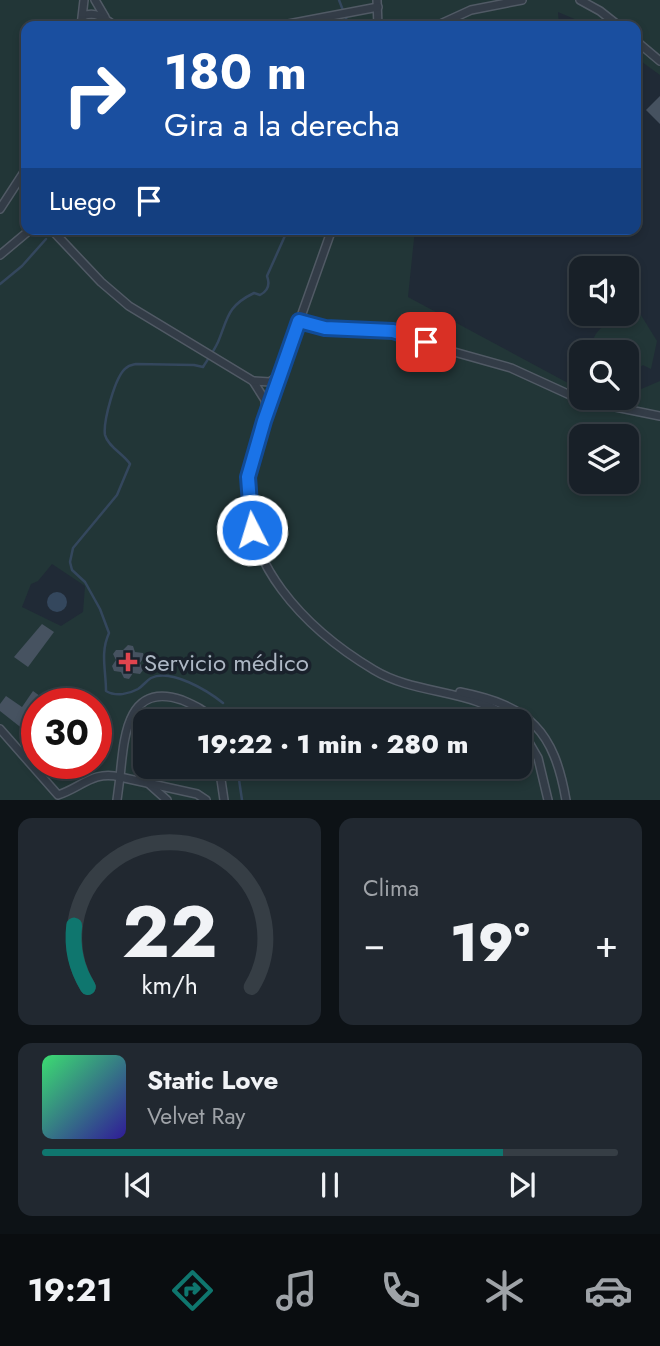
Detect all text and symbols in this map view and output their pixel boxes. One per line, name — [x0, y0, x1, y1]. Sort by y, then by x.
text: 180 m — [164, 37, 307, 107]
icon: right — [49, 49, 140, 140]
text: Gira a la derecha — [164, 102, 400, 148]
text: Luego — [49, 182, 116, 220]
icon: arrive — [130, 182, 168, 220]
map controls — [569, 256, 639, 494]
button: sound — [569, 256, 639, 326]
pin — [396, 312, 456, 372]
icon: arrive — [407, 323, 445, 361]
button: search — [569, 340, 639, 410]
button: layers — [569, 424, 639, 494]
position arrow — [215, 493, 289, 567]
place label: Servicio médico — [144, 645, 309, 680]
marker: Servicio médico — [118, 652, 138, 672]
speed limit sign: 30 — [21, 688, 112, 779]
text: 19:22 · 1 min · 280 m — [197, 725, 468, 763]
text: Clima — [363, 871, 419, 905]
text: 22 — [122, 880, 217, 985]
text: 19° — [450, 905, 530, 981]
text: − — [363, 916, 385, 971]
text: + — [595, 916, 618, 971]
text: km/h — [141, 967, 198, 1003]
text: Static Love — [147, 1061, 279, 1099]
text: Velvet Ray — [147, 1099, 245, 1133]
icon: previous — [119, 1166, 157, 1204]
icon: pause — [311, 1166, 349, 1204]
icon: next — [503, 1166, 541, 1204]
icon: directions — [168, 1266, 217, 1315]
icon: music — [272, 1266, 321, 1315]
icon: phone — [376, 1266, 425, 1315]
icon: climate — [480, 1266, 529, 1315]
icon: car — [584, 1266, 633, 1315]
text: 19:21 — [27, 1267, 113, 1313]

